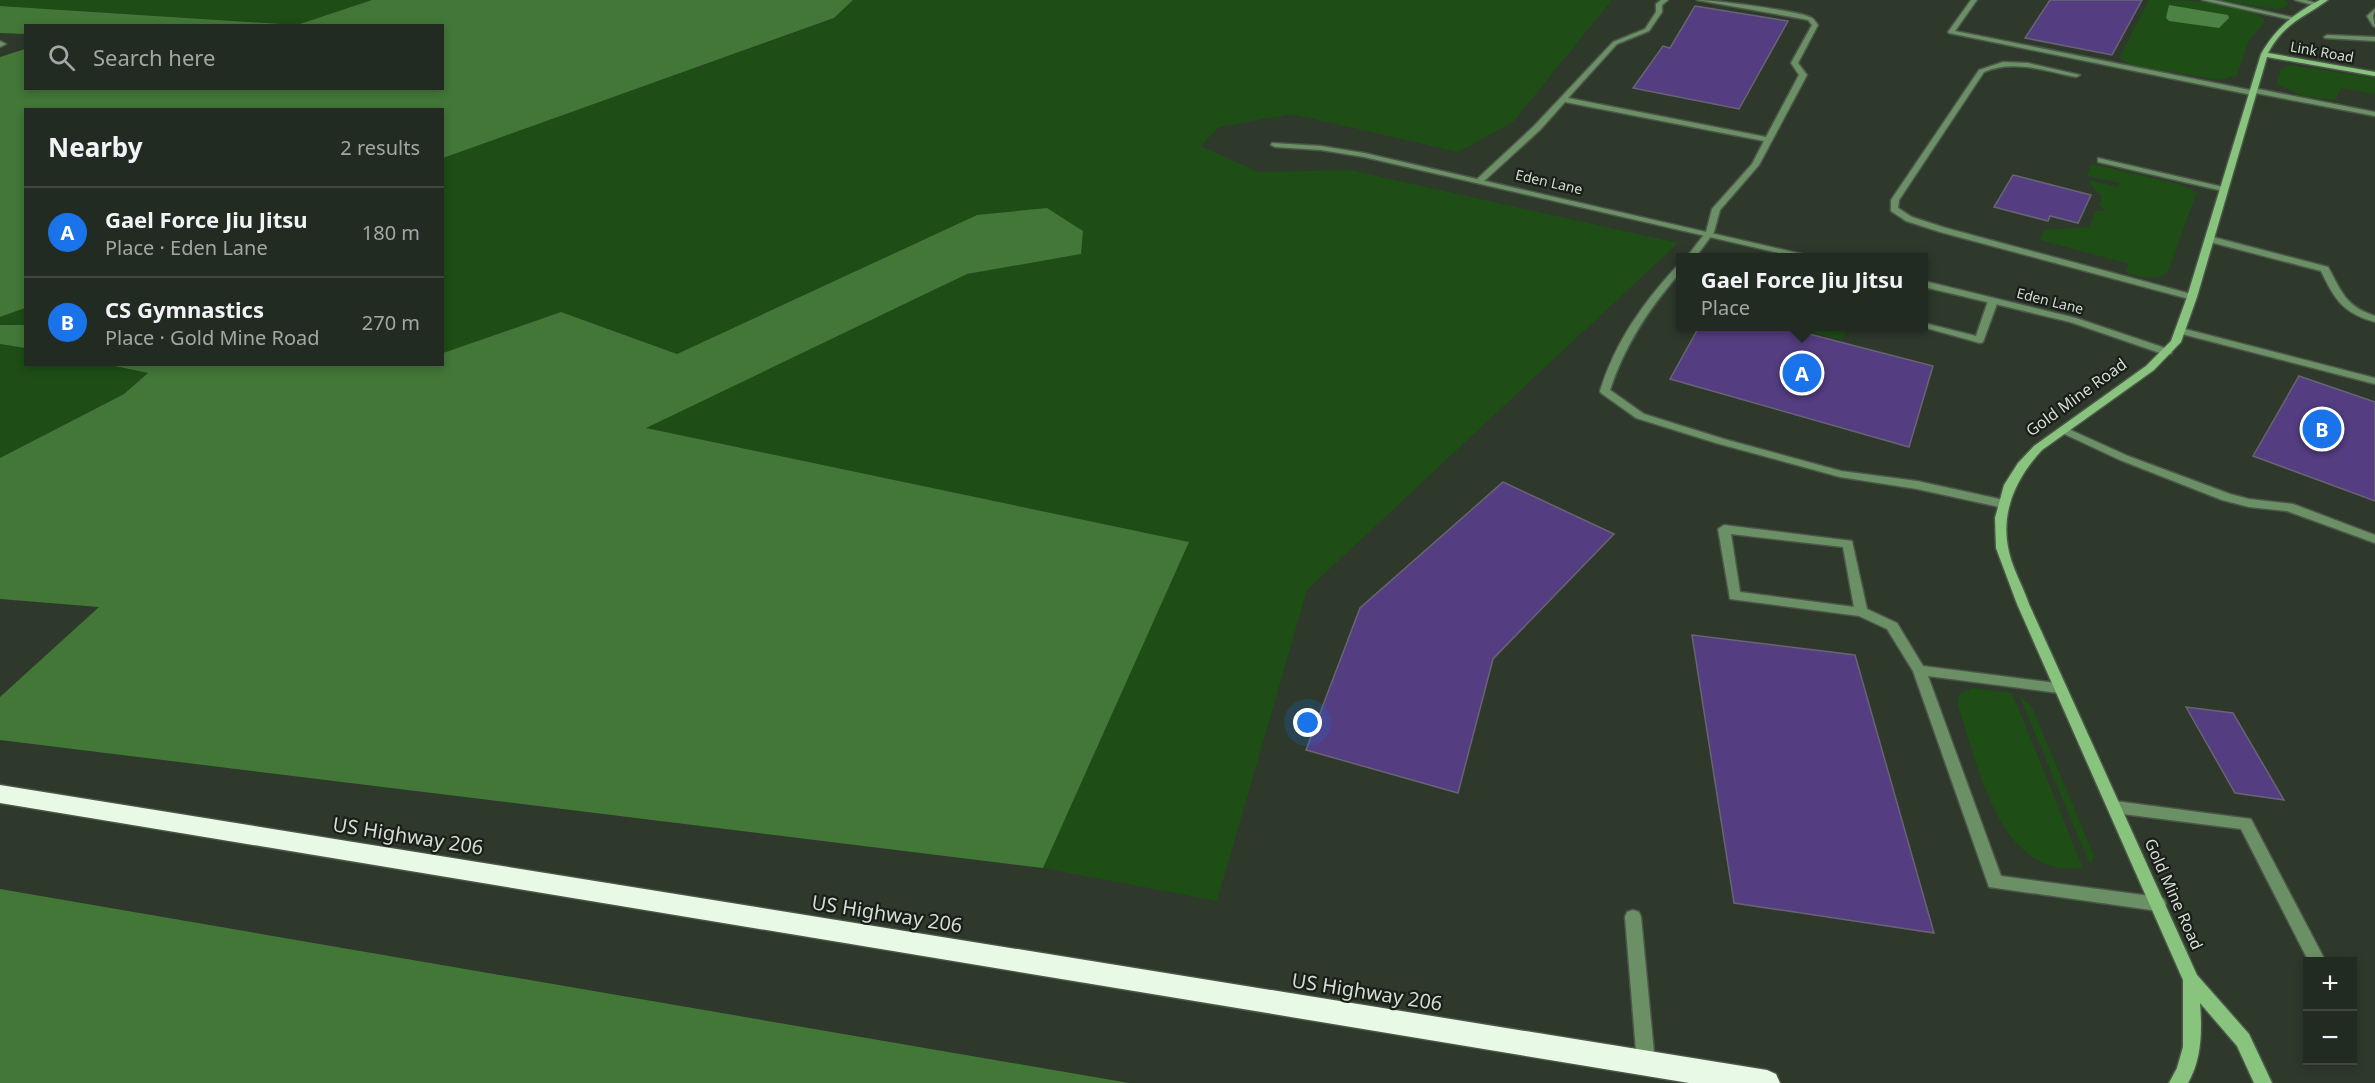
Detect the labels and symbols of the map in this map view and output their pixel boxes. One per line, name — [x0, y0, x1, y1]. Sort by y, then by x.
street label: Link Road — [2289, 37, 2355, 66]
street label: Eden Lane — [1514, 165, 1585, 198]
street label: Eden Lane — [2015, 283, 2086, 318]
pin: A — [1782, 350, 1822, 395]
street label: Gold Mine Road — [2021, 353, 2131, 441]
pin: B — [2302, 406, 2342, 452]
your location — [1293, 708, 1322, 737]
street label: US Highway 206 — [331, 810, 485, 861]
street label: Gold Mine Road — [2140, 835, 2208, 953]
street label: US Highway 206 — [810, 888, 964, 939]
street label: US Highway 206 — [1290, 966, 1444, 1017]

